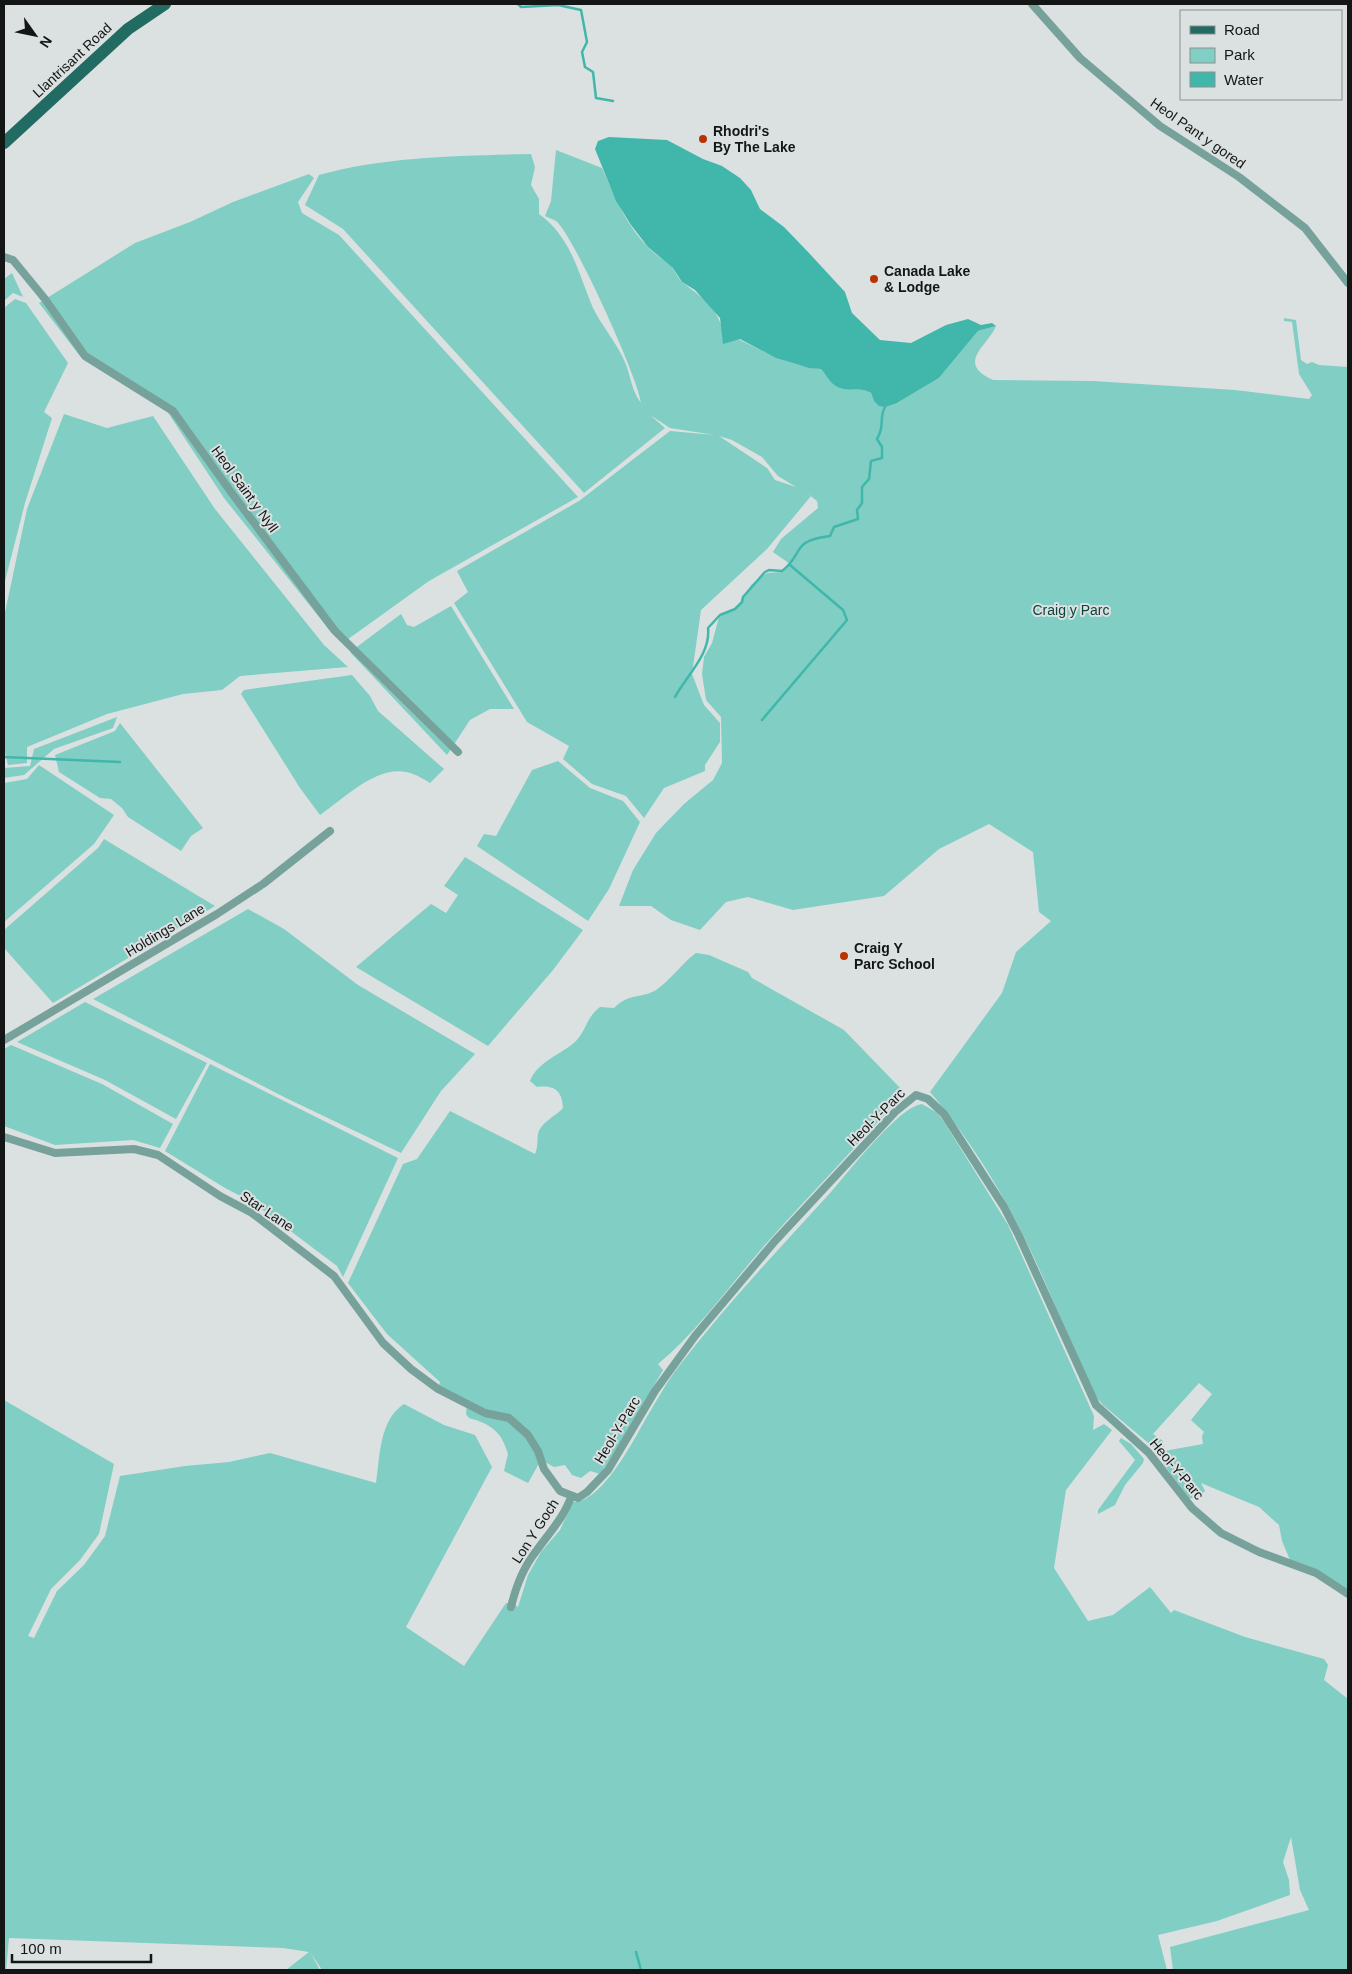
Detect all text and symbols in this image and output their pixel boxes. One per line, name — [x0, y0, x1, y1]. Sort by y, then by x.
north arrow — [10, 10, 60, 60]
legend — [1180, 10, 1342, 100]
street label: Llantrisant Road — [29, 19, 115, 101]
text: Road — [1224, 21, 1260, 38]
text: N — [36, 33, 55, 51]
text: Park — [1224, 46, 1255, 63]
text: Water — [1224, 71, 1263, 88]
street label: Heol Pant y gored — [1148, 94, 1248, 172]
place label: Rhodri's By The Lake — [713, 123, 796, 155]
marker: Rhodri's By The Lake — [697, 133, 709, 145]
place label: Canada Lake & Lodge — [884, 263, 971, 295]
marker: Canada Lake & Lodge — [868, 273, 880, 285]
street label: Heol Saint y Nyll — [208, 443, 282, 535]
park label: Craig y Parc — [1032, 602, 1110, 618]
street label: Holdings Lane — [123, 900, 208, 960]
place label: Craig Y Parc School — [854, 940, 935, 972]
marker: Craig Y Parc School — [838, 950, 850, 962]
street label: Heol-Y-Parc — [844, 1085, 908, 1149]
street label: Star Lane — [237, 1187, 297, 1235]
street label: Heol-Y-Parc — [591, 1394, 643, 1466]
street label: Heol-Y-Parc — [1147, 1435, 1207, 1503]
street label: Lon Y Goch — [508, 1496, 562, 1566]
scale bar — [12, 1932, 151, 1964]
text: 100 m — [20, 1940, 62, 1957]

